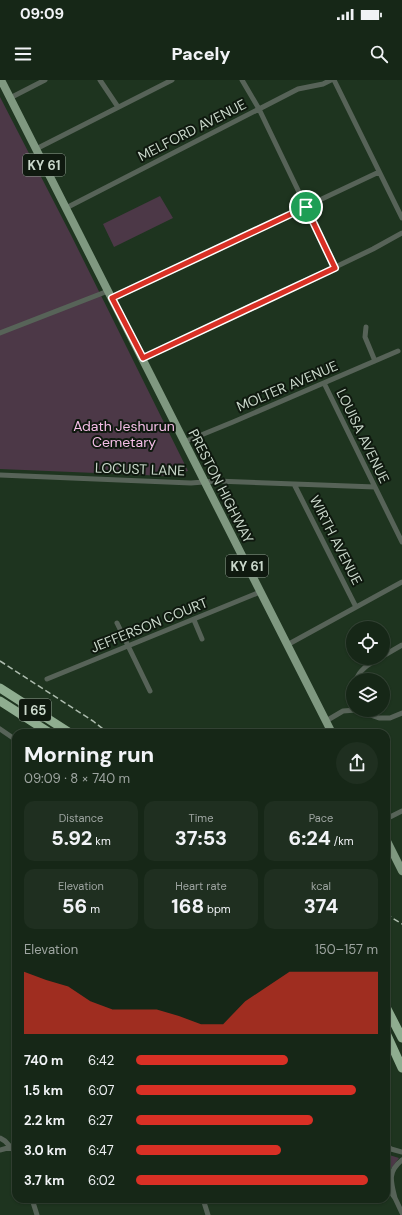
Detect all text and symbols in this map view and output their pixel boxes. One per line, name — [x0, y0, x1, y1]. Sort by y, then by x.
text: 09:09 — [20, 4, 64, 24]
text: Pacely — [172, 42, 230, 66]
icon: menu — [12, 43, 34, 65]
icon: search — [368, 43, 390, 65]
street label: MELFORD AVENUE — [135, 95, 249, 165]
road number: KY 61 — [23, 154, 65, 176]
pin — [289, 190, 323, 224]
icon: arrive — [295, 196, 317, 218]
street label: MOLTER AVENUE — [234, 357, 340, 415]
street label: LOUISA AVENUE — [332, 386, 394, 486]
park label: Adath Jeshurun Cemetary — [73, 417, 175, 451]
street label: PRESTON HIGHWAY — [184, 426, 258, 546]
street label: LOCUST LANE — [95, 458, 185, 480]
street label: WIRTH AVENUE — [306, 492, 366, 588]
road number: KY 61 — [226, 555, 268, 577]
street label: JEFFERSON COURT — [88, 593, 210, 657]
map controls — [346, 621, 390, 717]
button: locate — [346, 621, 390, 665]
button: layers — [346, 673, 390, 717]
road number: I 65 — [19, 699, 51, 721]
text: Morning run — [24, 740, 154, 769]
button: share — [336, 742, 378, 784]
text: 09:09 · 8 × 740 m — [24, 770, 130, 787]
text: Distance — [59, 811, 103, 825]
text: Time — [189, 811, 213, 825]
text: Pace — [309, 811, 333, 825]
text: 5.92 — [51, 825, 92, 851]
text: 37:53 — [175, 825, 227, 851]
text: 6:24 — [288, 825, 331, 851]
text: km — [92, 834, 111, 848]
text: /km — [331, 834, 354, 848]
text: Elevation — [58, 879, 104, 893]
text: Heart rate — [175, 879, 227, 893]
text: kcal — [311, 879, 331, 893]
text: 56 — [62, 893, 87, 919]
text: 168 — [171, 893, 204, 919]
text: 374 — [304, 893, 338, 919]
text: m — [87, 902, 100, 916]
text: bpm — [204, 902, 231, 916]
text: Elevation — [24, 941, 78, 958]
text: 150–157 m — [315, 941, 378, 958]
text: 740 m — [24, 1052, 63, 1069]
text: 6:42 — [88, 1052, 114, 1069]
text: 1.5 km — [24, 1082, 63, 1099]
text: 6:07 — [88, 1082, 114, 1099]
text: 2.2 km — [24, 1112, 65, 1129]
text: 6:27 — [88, 1112, 113, 1129]
text: 3.0 km — [24, 1142, 67, 1159]
text: 6:47 — [88, 1142, 114, 1159]
text: 3.7 km — [24, 1172, 65, 1189]
text: 6:02 — [88, 1172, 115, 1189]

